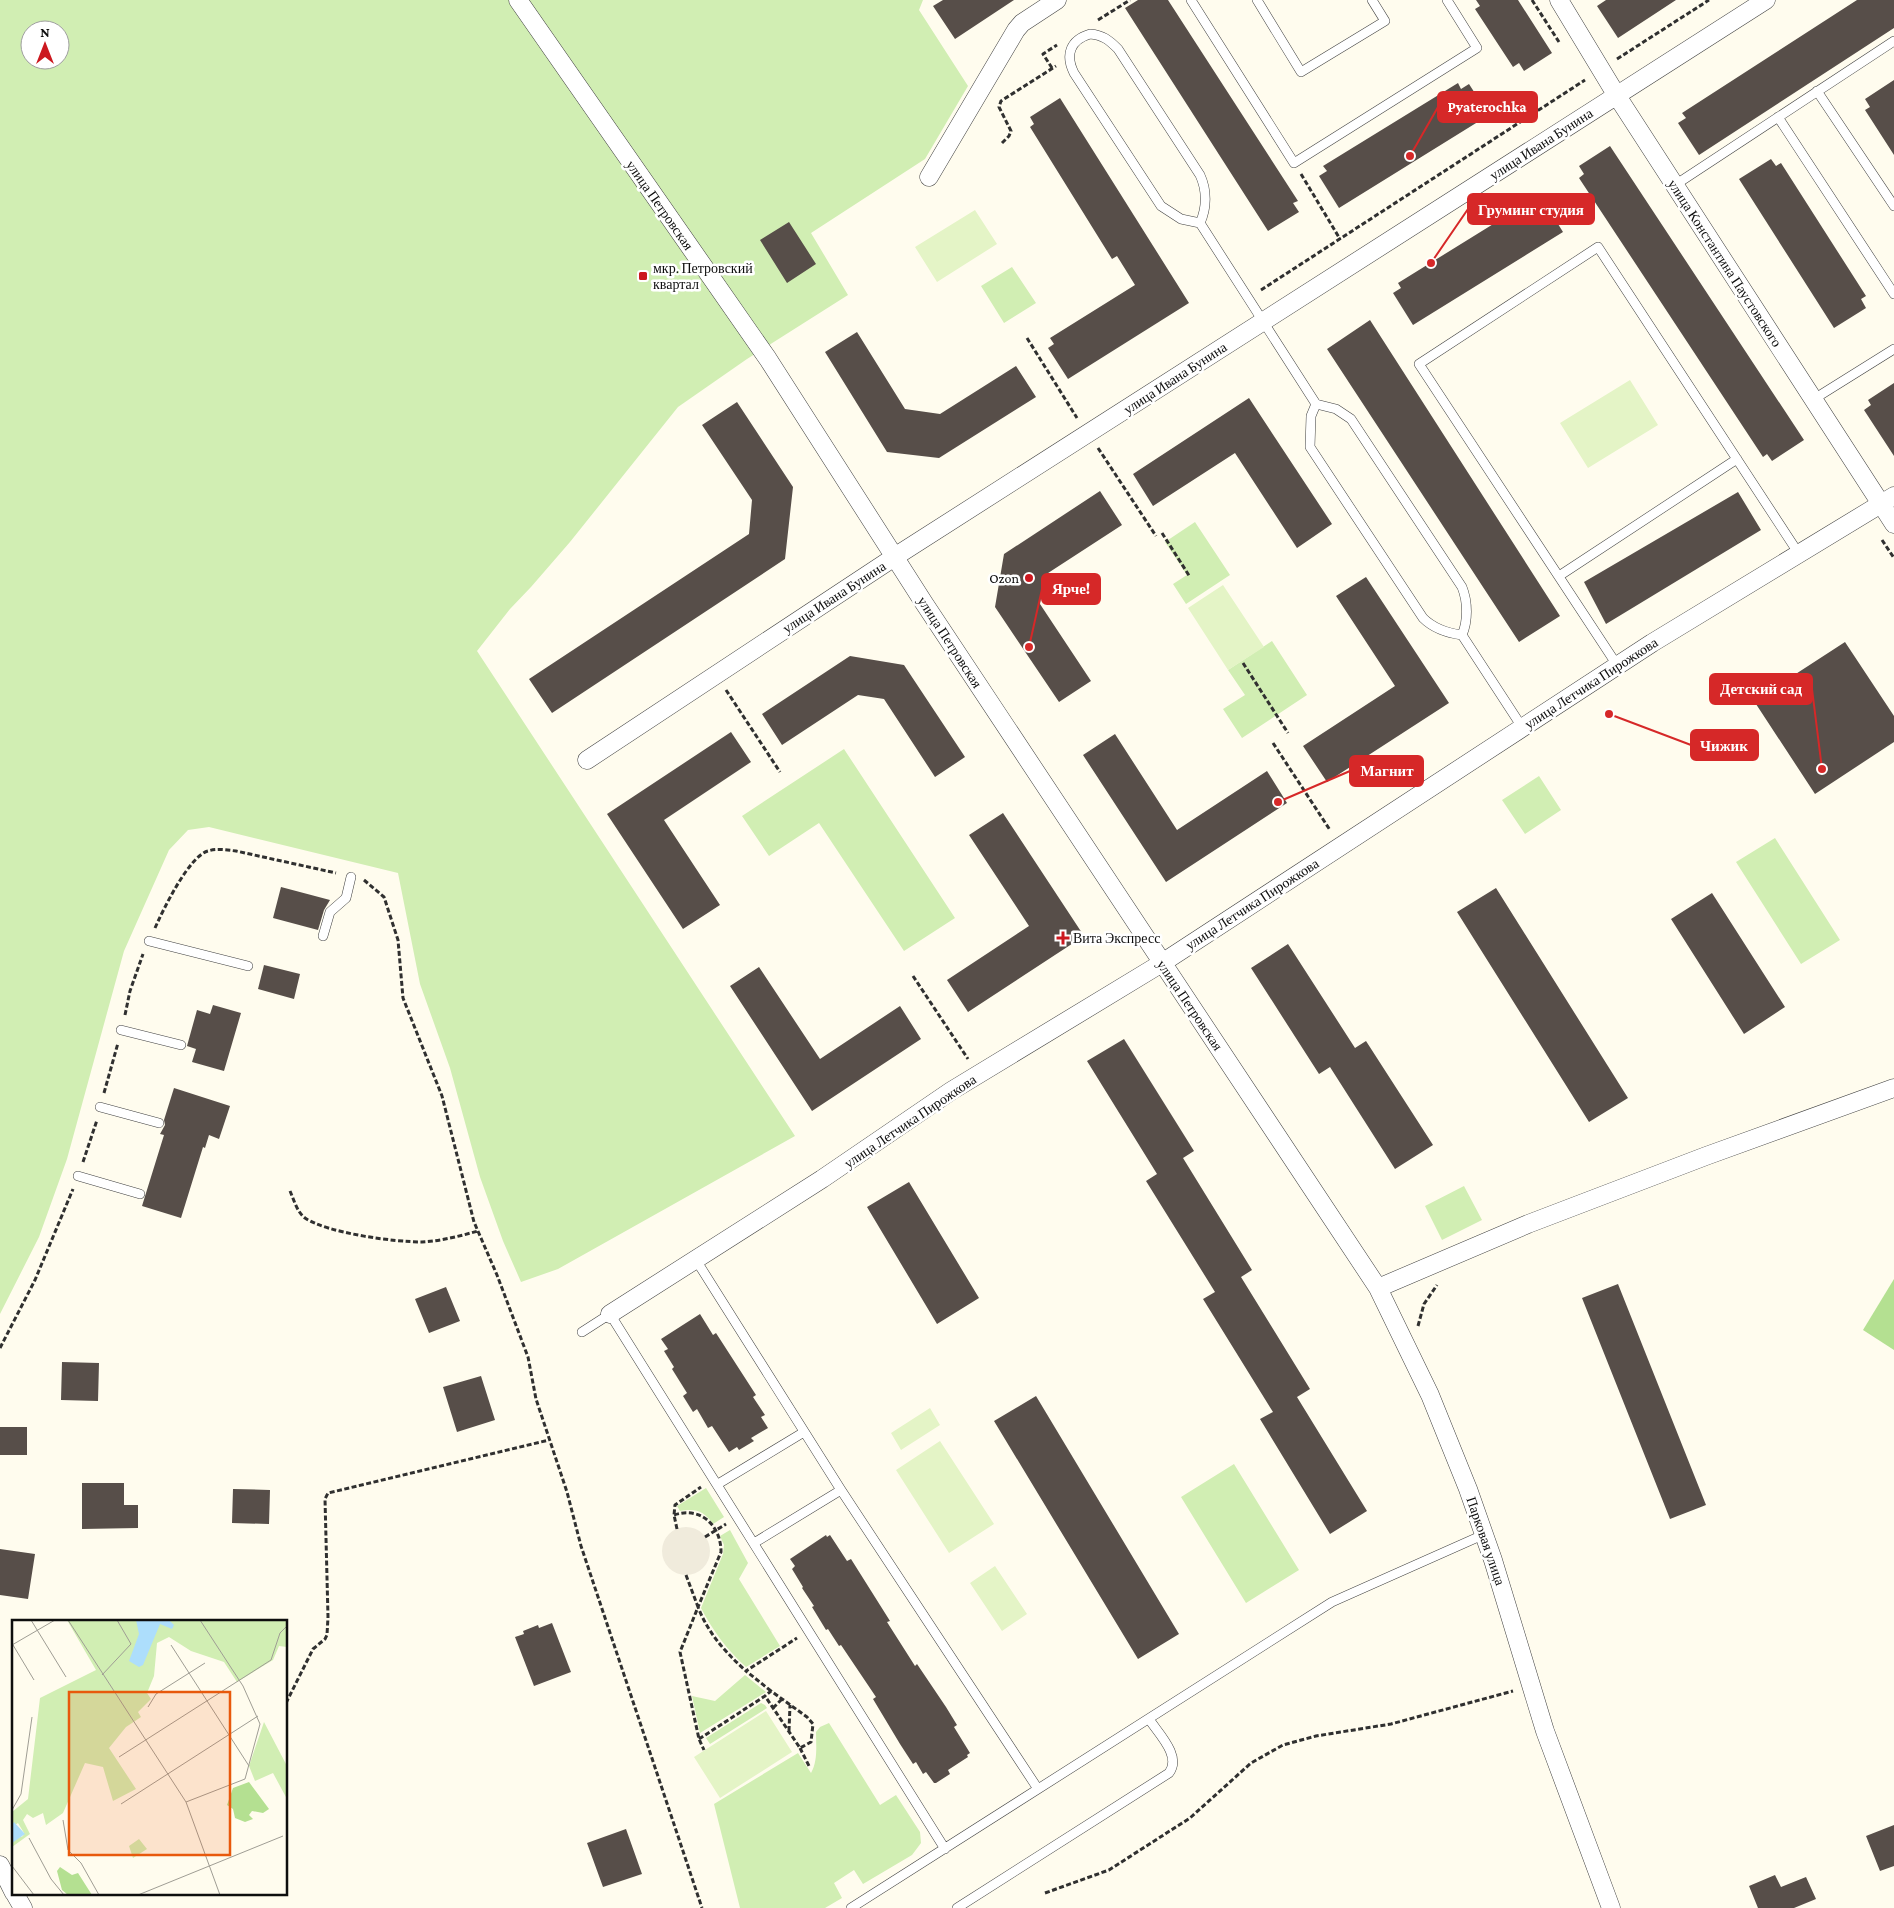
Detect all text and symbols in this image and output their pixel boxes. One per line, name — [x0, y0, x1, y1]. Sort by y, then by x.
north arrow — [20, 20, 70, 70]
text: N — [40, 24, 50, 40]
callout: Pyaterochka — [1438, 92, 1537, 122]
text: Pyaterochka — [1447, 99, 1527, 115]
street label: улица Ивана Бунина — [1486, 104, 1596, 183]
street label: улица Петровская — [623, 157, 697, 253]
street label: улица Константина Паустовского — [1665, 176, 1785, 350]
callout: Груминг студия — [1468, 194, 1594, 224]
text: Груминг студия — [1478, 202, 1584, 218]
place label: мкр. Петровский квартал — [653, 260, 753, 292]
marker: мкр. Петровский квартал — [637, 270, 649, 282]
street label: улица Ивана Бунина — [1120, 338, 1230, 417]
street label: улица Ивана Бунина — [779, 557, 889, 636]
place label: Ozon — [989, 570, 1019, 586]
marker: Ozon — [1023, 572, 1035, 584]
callout: Ярче! — [1042, 574, 1100, 604]
text: Ярче! — [1052, 581, 1090, 597]
street label: улица Петровская — [914, 593, 986, 691]
street label: улица Летчика Пирожкова — [1521, 634, 1661, 732]
callout: Детский сад — [1710, 674, 1812, 704]
text: Детский сад — [1720, 681, 1802, 697]
callout: Чижик — [1691, 730, 1758, 760]
text: Чижик — [1700, 738, 1748, 754]
callout: Магнит — [1350, 756, 1423, 786]
text: Магнит — [1360, 763, 1414, 779]
street label: улица Летчика Пирожкова — [1182, 855, 1322, 953]
place label: Вита Экспресс — [1073, 930, 1160, 946]
marker: Вита Экспресс — [1057, 932, 1069, 944]
street label: улица Петровская — [1154, 957, 1227, 1054]
street label: улица Летчика Пирожкова — [841, 1070, 980, 1171]
street label: Парковая улица — [1463, 1495, 1509, 1588]
inset map — [12, 1620, 288, 1896]

